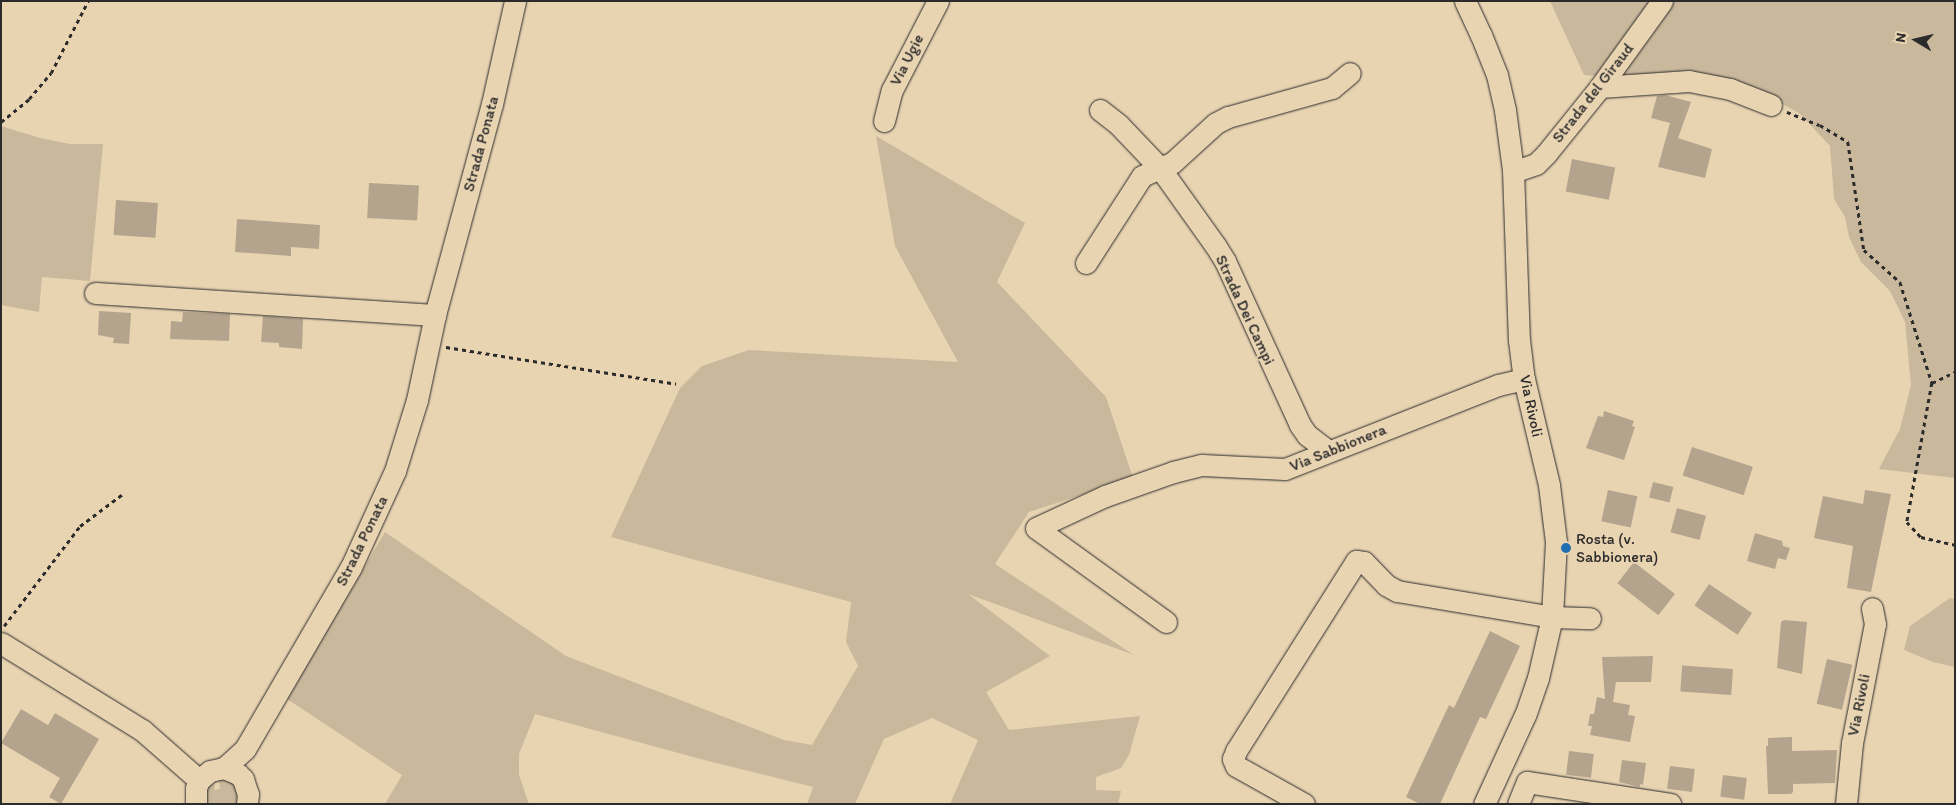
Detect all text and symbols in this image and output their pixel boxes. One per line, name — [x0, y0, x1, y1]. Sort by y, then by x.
north arrow — [1891, 15, 1941, 65]
street label: Via Ugie — [886, 31, 928, 89]
text: N — [1892, 32, 1910, 44]
street label: Strada del Giraud — [1548, 39, 1638, 147]
street label: Strada Ponata — [459, 94, 503, 194]
street label: Strada Dei Campi — [1211, 252, 1279, 368]
street label: Via Rivoli — [1515, 373, 1547, 439]
street label: Via Sabbionera — [1287, 420, 1389, 476]
street label: Strada Ponata — [332, 493, 392, 589]
place label: Rosta (v. Sabbionera) — [1576, 529, 1658, 567]
marker: Rosta (v. Sabbionera) — [1560, 542, 1572, 554]
street label: Via Rivoli — [1844, 672, 1874, 738]

